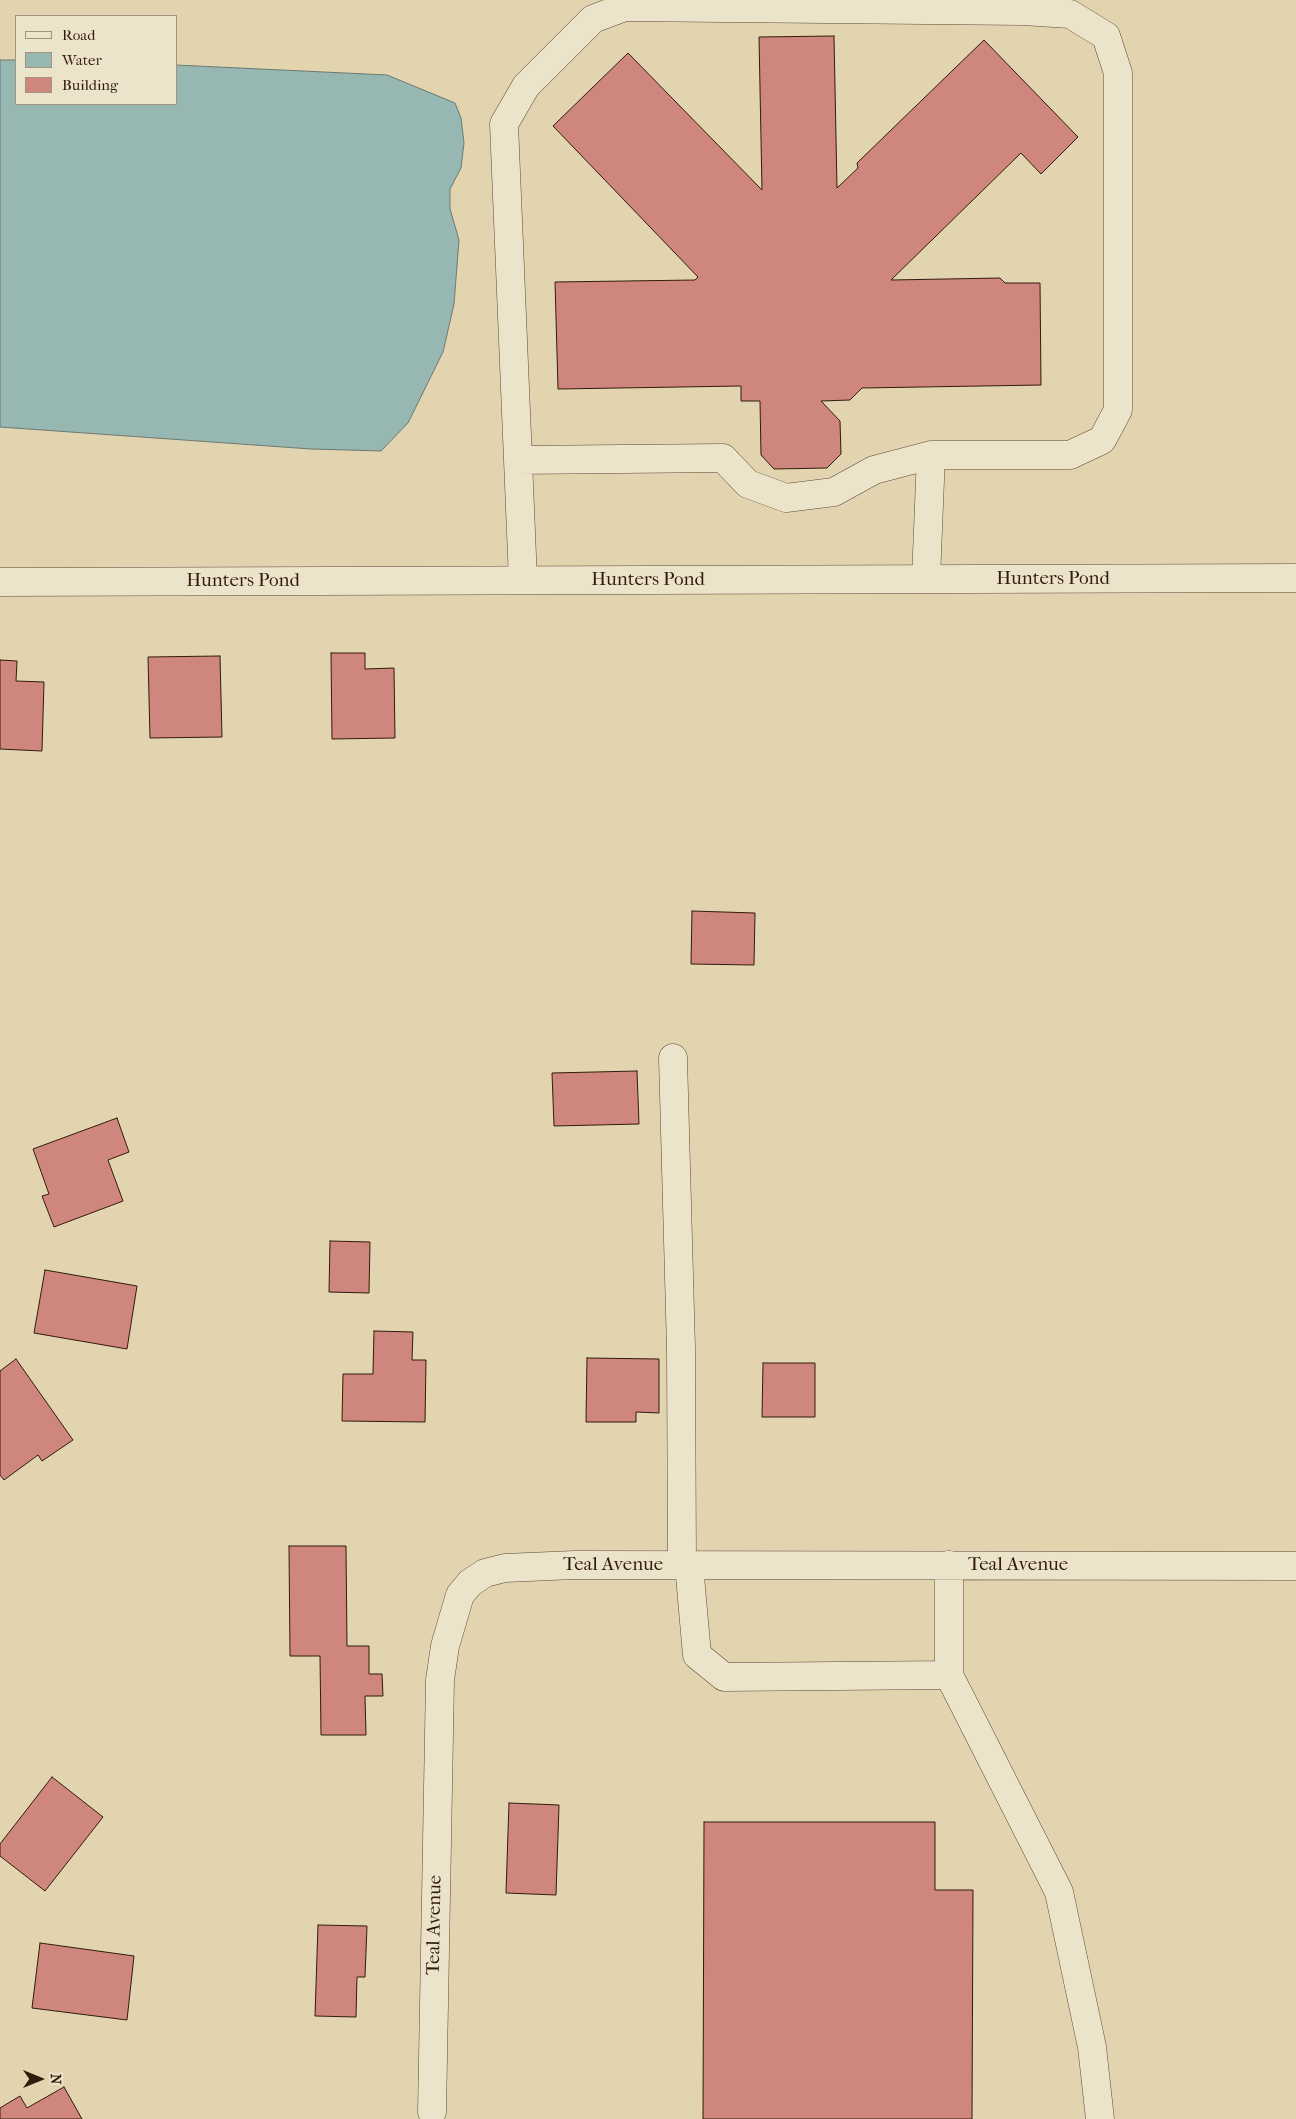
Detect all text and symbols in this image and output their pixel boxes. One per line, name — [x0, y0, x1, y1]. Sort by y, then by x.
legend — [15, 15, 178, 105]
text: Road — [62, 26, 95, 44]
text: Water — [62, 51, 102, 69]
text: Building — [62, 76, 118, 94]
street label: Hunters Pond — [996, 568, 1110, 590]
street label: Hunters Pond — [591, 569, 705, 591]
street label: Hunters Pond — [186, 570, 300, 592]
street label: Teal Avenue — [563, 1554, 663, 1576]
street label: Teal Avenue — [968, 1554, 1068, 1576]
street label: Teal Avenue — [423, 1875, 447, 1975]
north arrow — [15, 2054, 65, 2104]
text: N — [47, 2074, 64, 2084]

